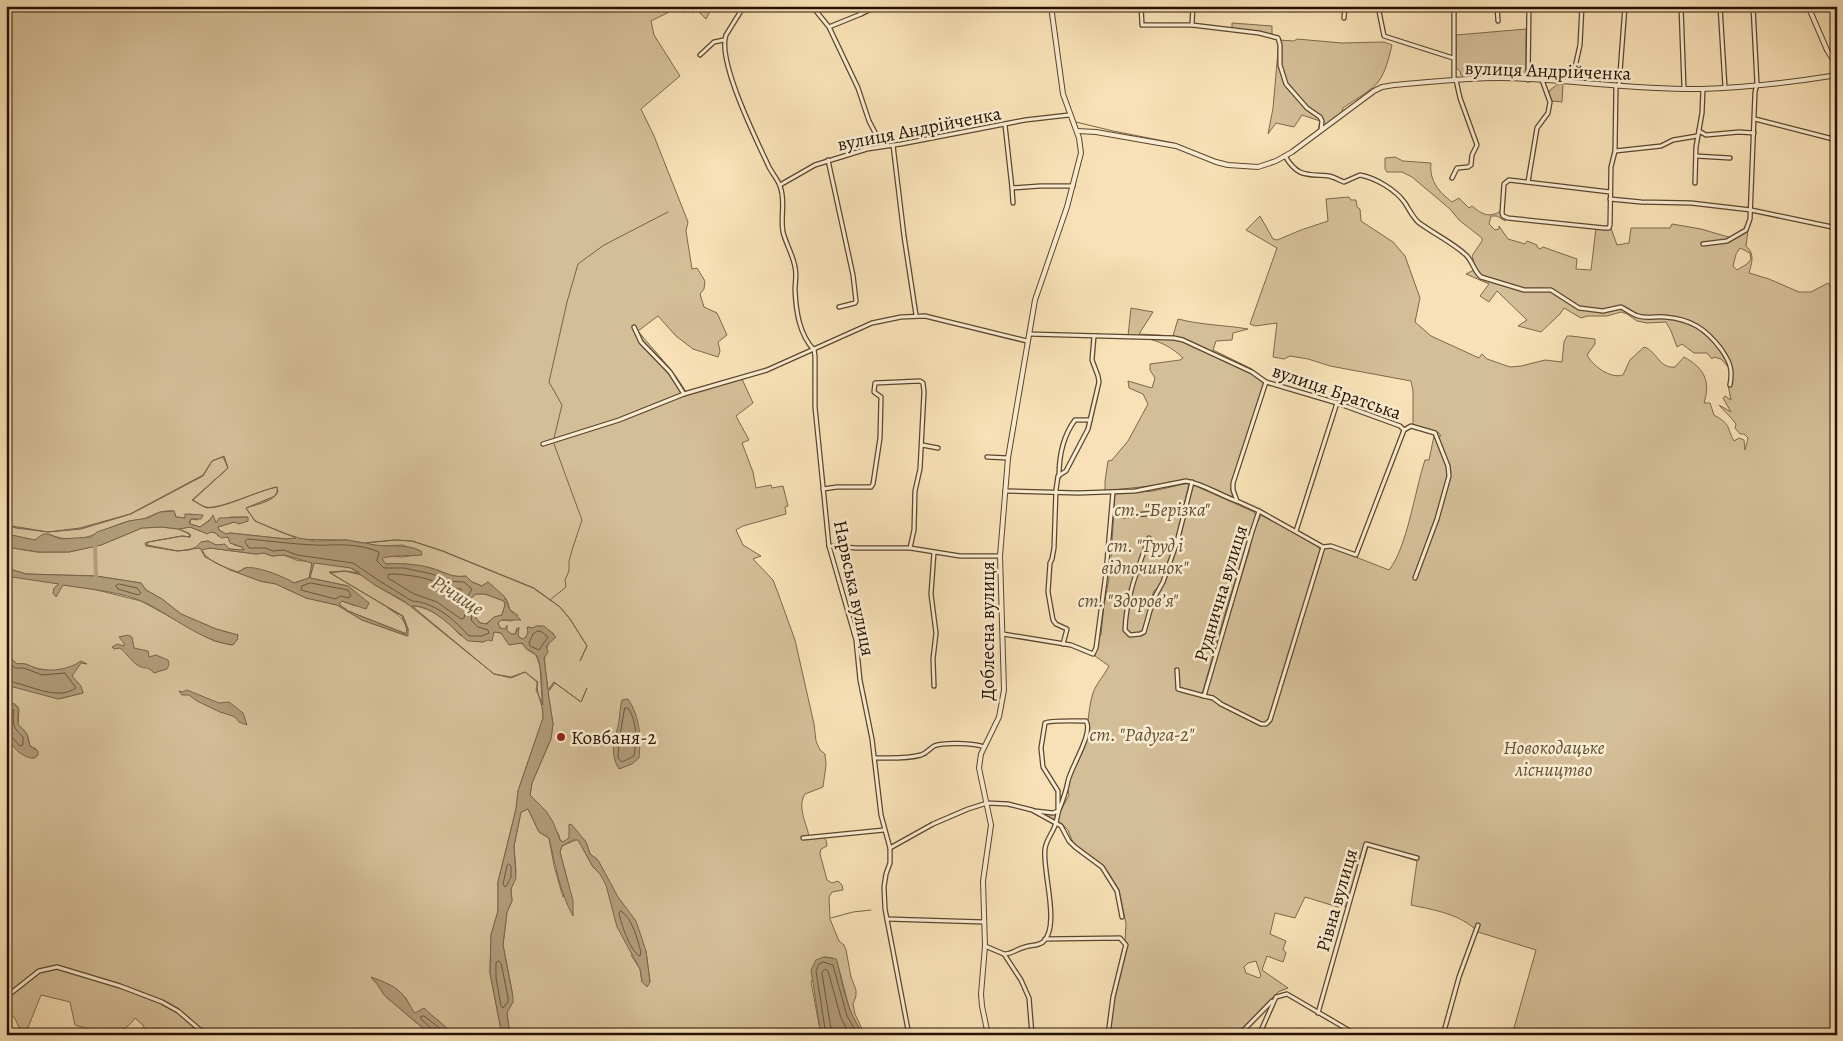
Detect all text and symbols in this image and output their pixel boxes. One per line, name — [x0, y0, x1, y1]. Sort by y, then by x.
street label: вулиця Андрійченка — [1464, 55, 1632, 87]
street label: вулиця Андрійченка — [835, 100, 1004, 158]
street label: вулиця Братська — [1269, 358, 1405, 426]
park label: ст. "Берізка" — [1114, 497, 1210, 523]
street label: Нарвська вулиця — [827, 518, 881, 659]
street label: Руднична вулиця — [1188, 522, 1254, 665]
park label: ст. "Труд і відпочинок" — [1101, 533, 1189, 581]
street label: Доблесна вулиця — [975, 561, 1001, 701]
water label: Річище — [426, 569, 489, 622]
park label: ст. "Здоров’я" — [1078, 588, 1179, 614]
park label: ст. "Радуга-2" — [1090, 722, 1195, 748]
place label: Ковбаня-2 — [571, 725, 656, 751]
marker: Ковбаня-2 — [555, 731, 567, 743]
park label: Новокодацьке лісництво — [1503, 735, 1605, 783]
street label: Рівна вулиця — [1310, 846, 1364, 955]

